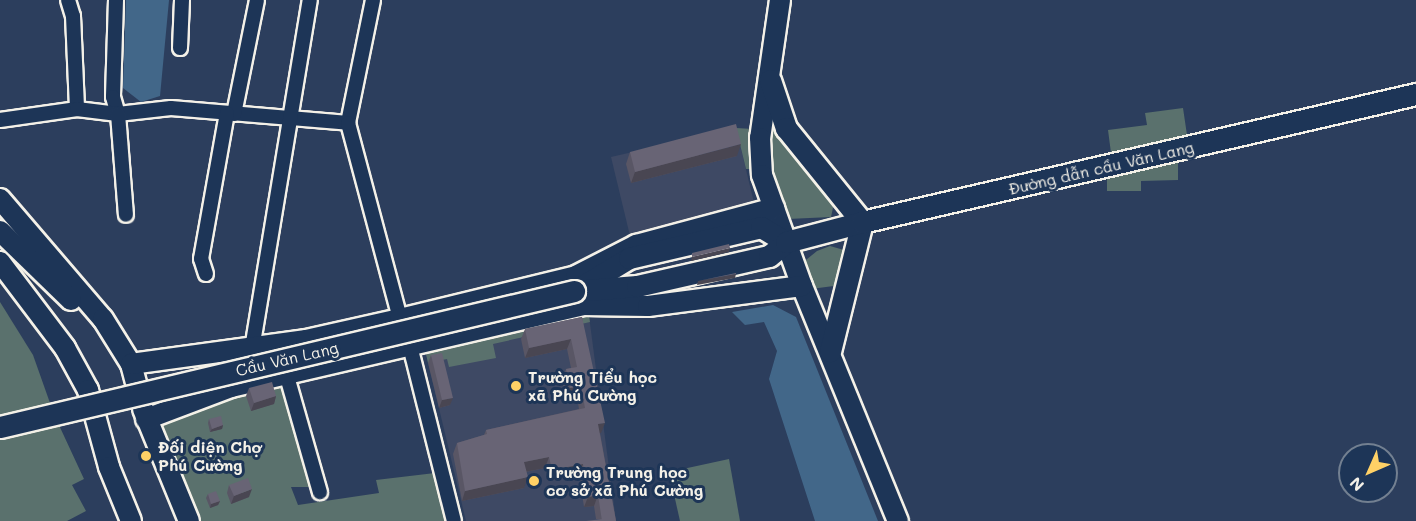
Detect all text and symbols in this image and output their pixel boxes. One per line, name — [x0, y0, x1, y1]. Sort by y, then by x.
street label: Đường dẫn cầu Văn Lang — [1006, 137, 1196, 199]
street label: Cầu Văn Lang — [234, 338, 340, 380]
place label: Trường Tiểu học xã Phú Cường — [528, 367, 657, 405]
marker: Trường Tiểu học xã Phú Cường — [509, 379, 523, 393]
place label: Đối diện Chợ Phú Cường — [158, 437, 261, 475]
north arrow — [1338, 443, 1398, 503]
marker: Đối diện Chợ Phú Cường — [139, 449, 153, 463]
place label: Trường Trung học cơ sở xã Phú Cường — [546, 462, 703, 500]
text: N — [1345, 473, 1368, 496]
marker: Trường Trung học cơ sở xã Phú Cường — [527, 474, 541, 488]

